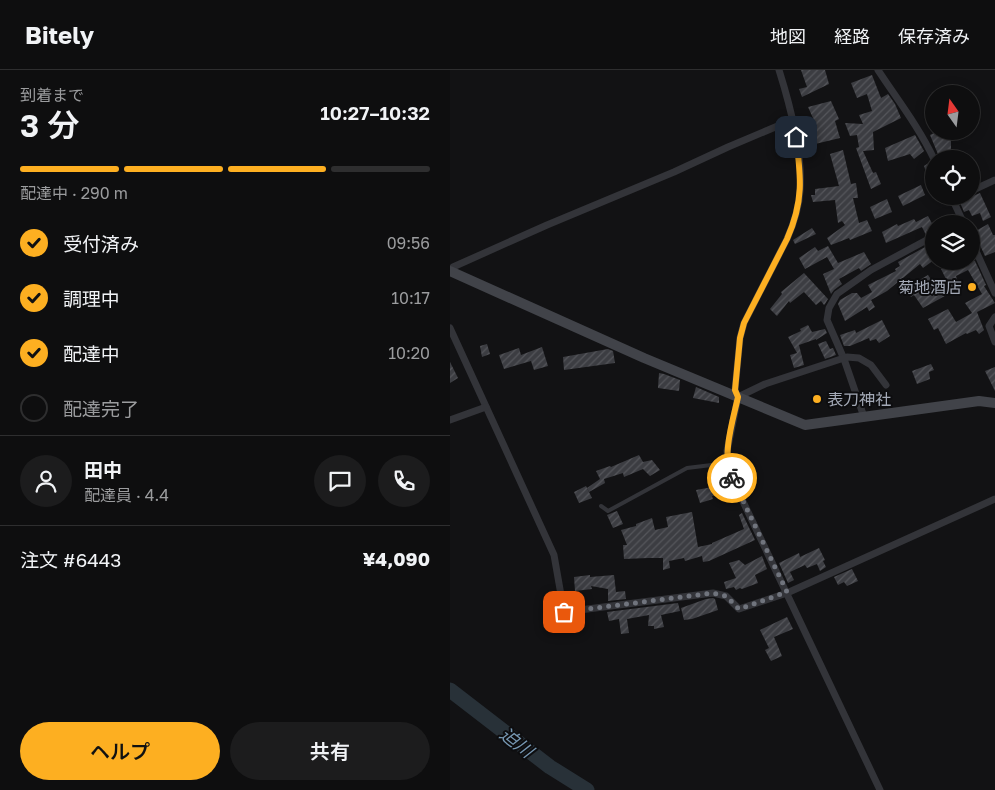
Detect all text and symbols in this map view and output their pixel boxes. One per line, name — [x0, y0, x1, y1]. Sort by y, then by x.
text: Bitely — [25, 20, 94, 49]
text: 地図 — [770, 25, 806, 47]
text: 経路 — [834, 25, 870, 47]
text: 保存済み — [898, 25, 970, 47]
text: 到着まで — [20, 85, 84, 105]
north arrow — [925, 85, 980, 140]
map controls — [925, 85, 980, 270]
text: 10:27–10:32 — [320, 101, 430, 124]
text: 3 分 — [20, 106, 79, 144]
pin — [775, 116, 817, 158]
icon: home — [782, 123, 810, 151]
button: locate — [925, 150, 980, 205]
text: 配達中 · 290 m — [20, 183, 128, 203]
button: layers — [925, 215, 980, 270]
icon: check — [20, 229, 48, 257]
text: 受付済み — [63, 232, 139, 255]
text: 09:56 — [387, 233, 430, 253]
place label: 菊地酒店 — [898, 277, 962, 297]
marker: 菊地酒店 — [966, 281, 978, 293]
icon: check — [20, 284, 48, 312]
text: 調理中 — [63, 287, 120, 310]
text: 10:17 — [391, 288, 430, 308]
icon: check — [20, 339, 48, 367]
text: 配達中 — [63, 342, 120, 365]
text: 10:20 — [388, 343, 430, 363]
place label: 表刀神社 — [827, 389, 891, 409]
marker: 表刀神社 — [811, 393, 823, 405]
text: 配達完了 — [63, 397, 139, 420]
courier — [707, 453, 757, 503]
button: person — [20, 455, 72, 507]
button: chat — [314, 455, 366, 507]
button: phone — [378, 455, 430, 507]
text: 田中 — [84, 458, 122, 481]
icon: bike — [718, 464, 746, 492]
text: 配達員 · 4.4 — [84, 485, 169, 505]
text: ¥4,090 — [363, 547, 430, 570]
text: 注文 #6443 — [20, 548, 121, 571]
pin — [543, 591, 585, 633]
icon: bag — [550, 598, 578, 626]
button: ヘルプ — [20, 722, 220, 780]
button: 共有 — [230, 722, 430, 780]
water label: 迫川 — [496, 722, 540, 763]

